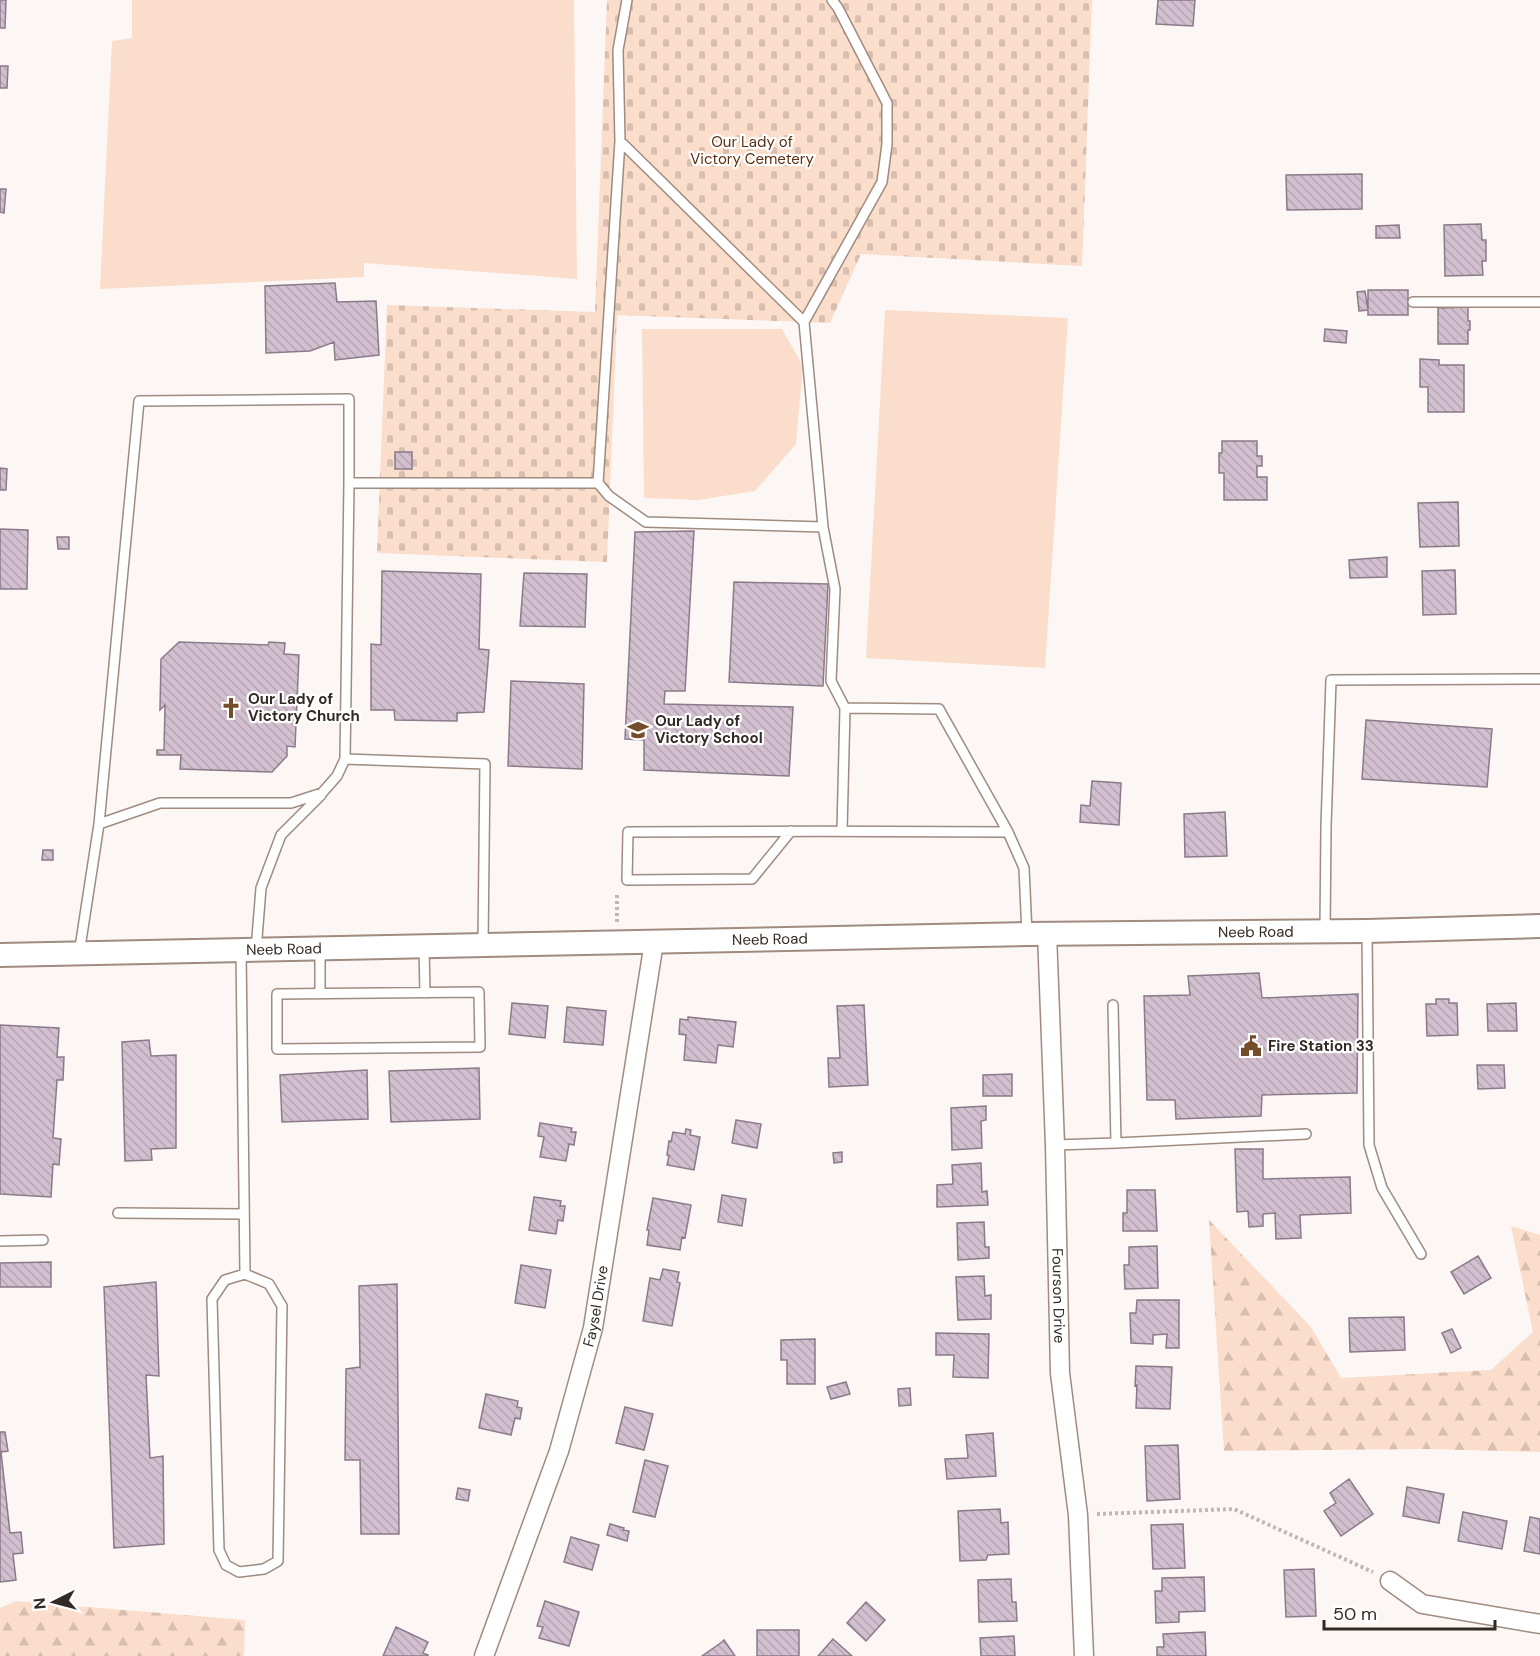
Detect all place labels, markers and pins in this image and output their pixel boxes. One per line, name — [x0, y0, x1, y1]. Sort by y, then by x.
place label: Our Lady of Victory Church — [248, 689, 360, 726]
church icon: Our Lady of Victory Church — [219, 696, 243, 720]
place label: Our Lady of Victory School — [655, 711, 763, 748]
school or university icon: Our Lady of Victory School — [626, 718, 650, 742]
public building icon: Fire Station 33 — [1239, 1034, 1263, 1058]
place label: Fire Station 33 — [1268, 1036, 1374, 1056]

